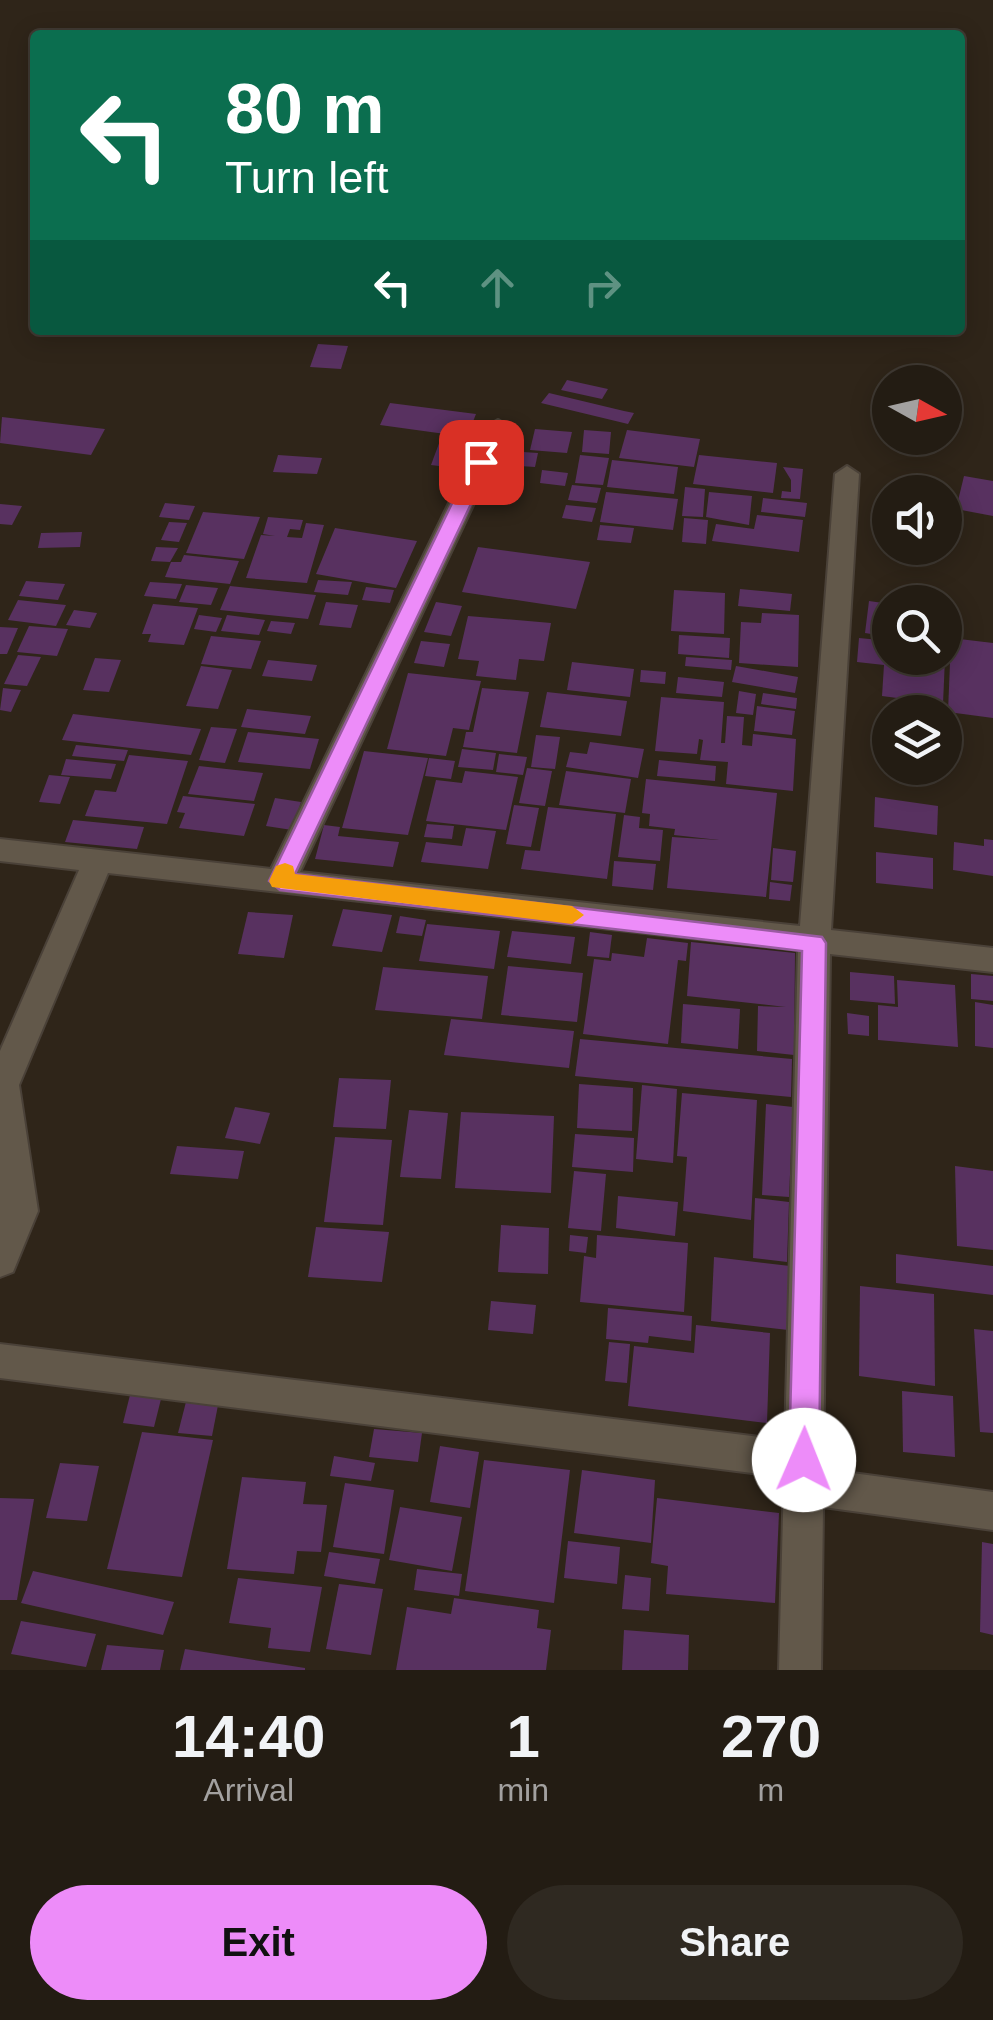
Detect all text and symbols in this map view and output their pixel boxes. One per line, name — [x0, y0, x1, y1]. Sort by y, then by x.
icon: left — [60, 70, 190, 200]
text: 80 m — [225, 70, 385, 148]
text: Turn left — [225, 152, 388, 203]
icon: left — [365, 260, 420, 315]
icon: ahead — [470, 260, 525, 315]
icon: right — [575, 260, 630, 315]
north arrow — [872, 365, 962, 455]
map controls — [872, 365, 962, 785]
pin — [439, 420, 524, 505]
icon: arrive — [454, 435, 509, 490]
button: sound — [872, 475, 962, 565]
button: search — [872, 585, 962, 675]
button: layers — [872, 695, 962, 785]
position arrow — [752, 1408, 856, 1512]
text: 14:40 — [172, 1703, 325, 1770]
text: 1 — [506, 1703, 540, 1770]
text: 270 — [721, 1703, 821, 1770]
text: Arrival — [203, 1772, 294, 1808]
text: min — [497, 1772, 549, 1808]
text: m — [758, 1772, 784, 1808]
button: Exit — [30, 1885, 487, 2000]
button: Share — [507, 1885, 963, 2000]

